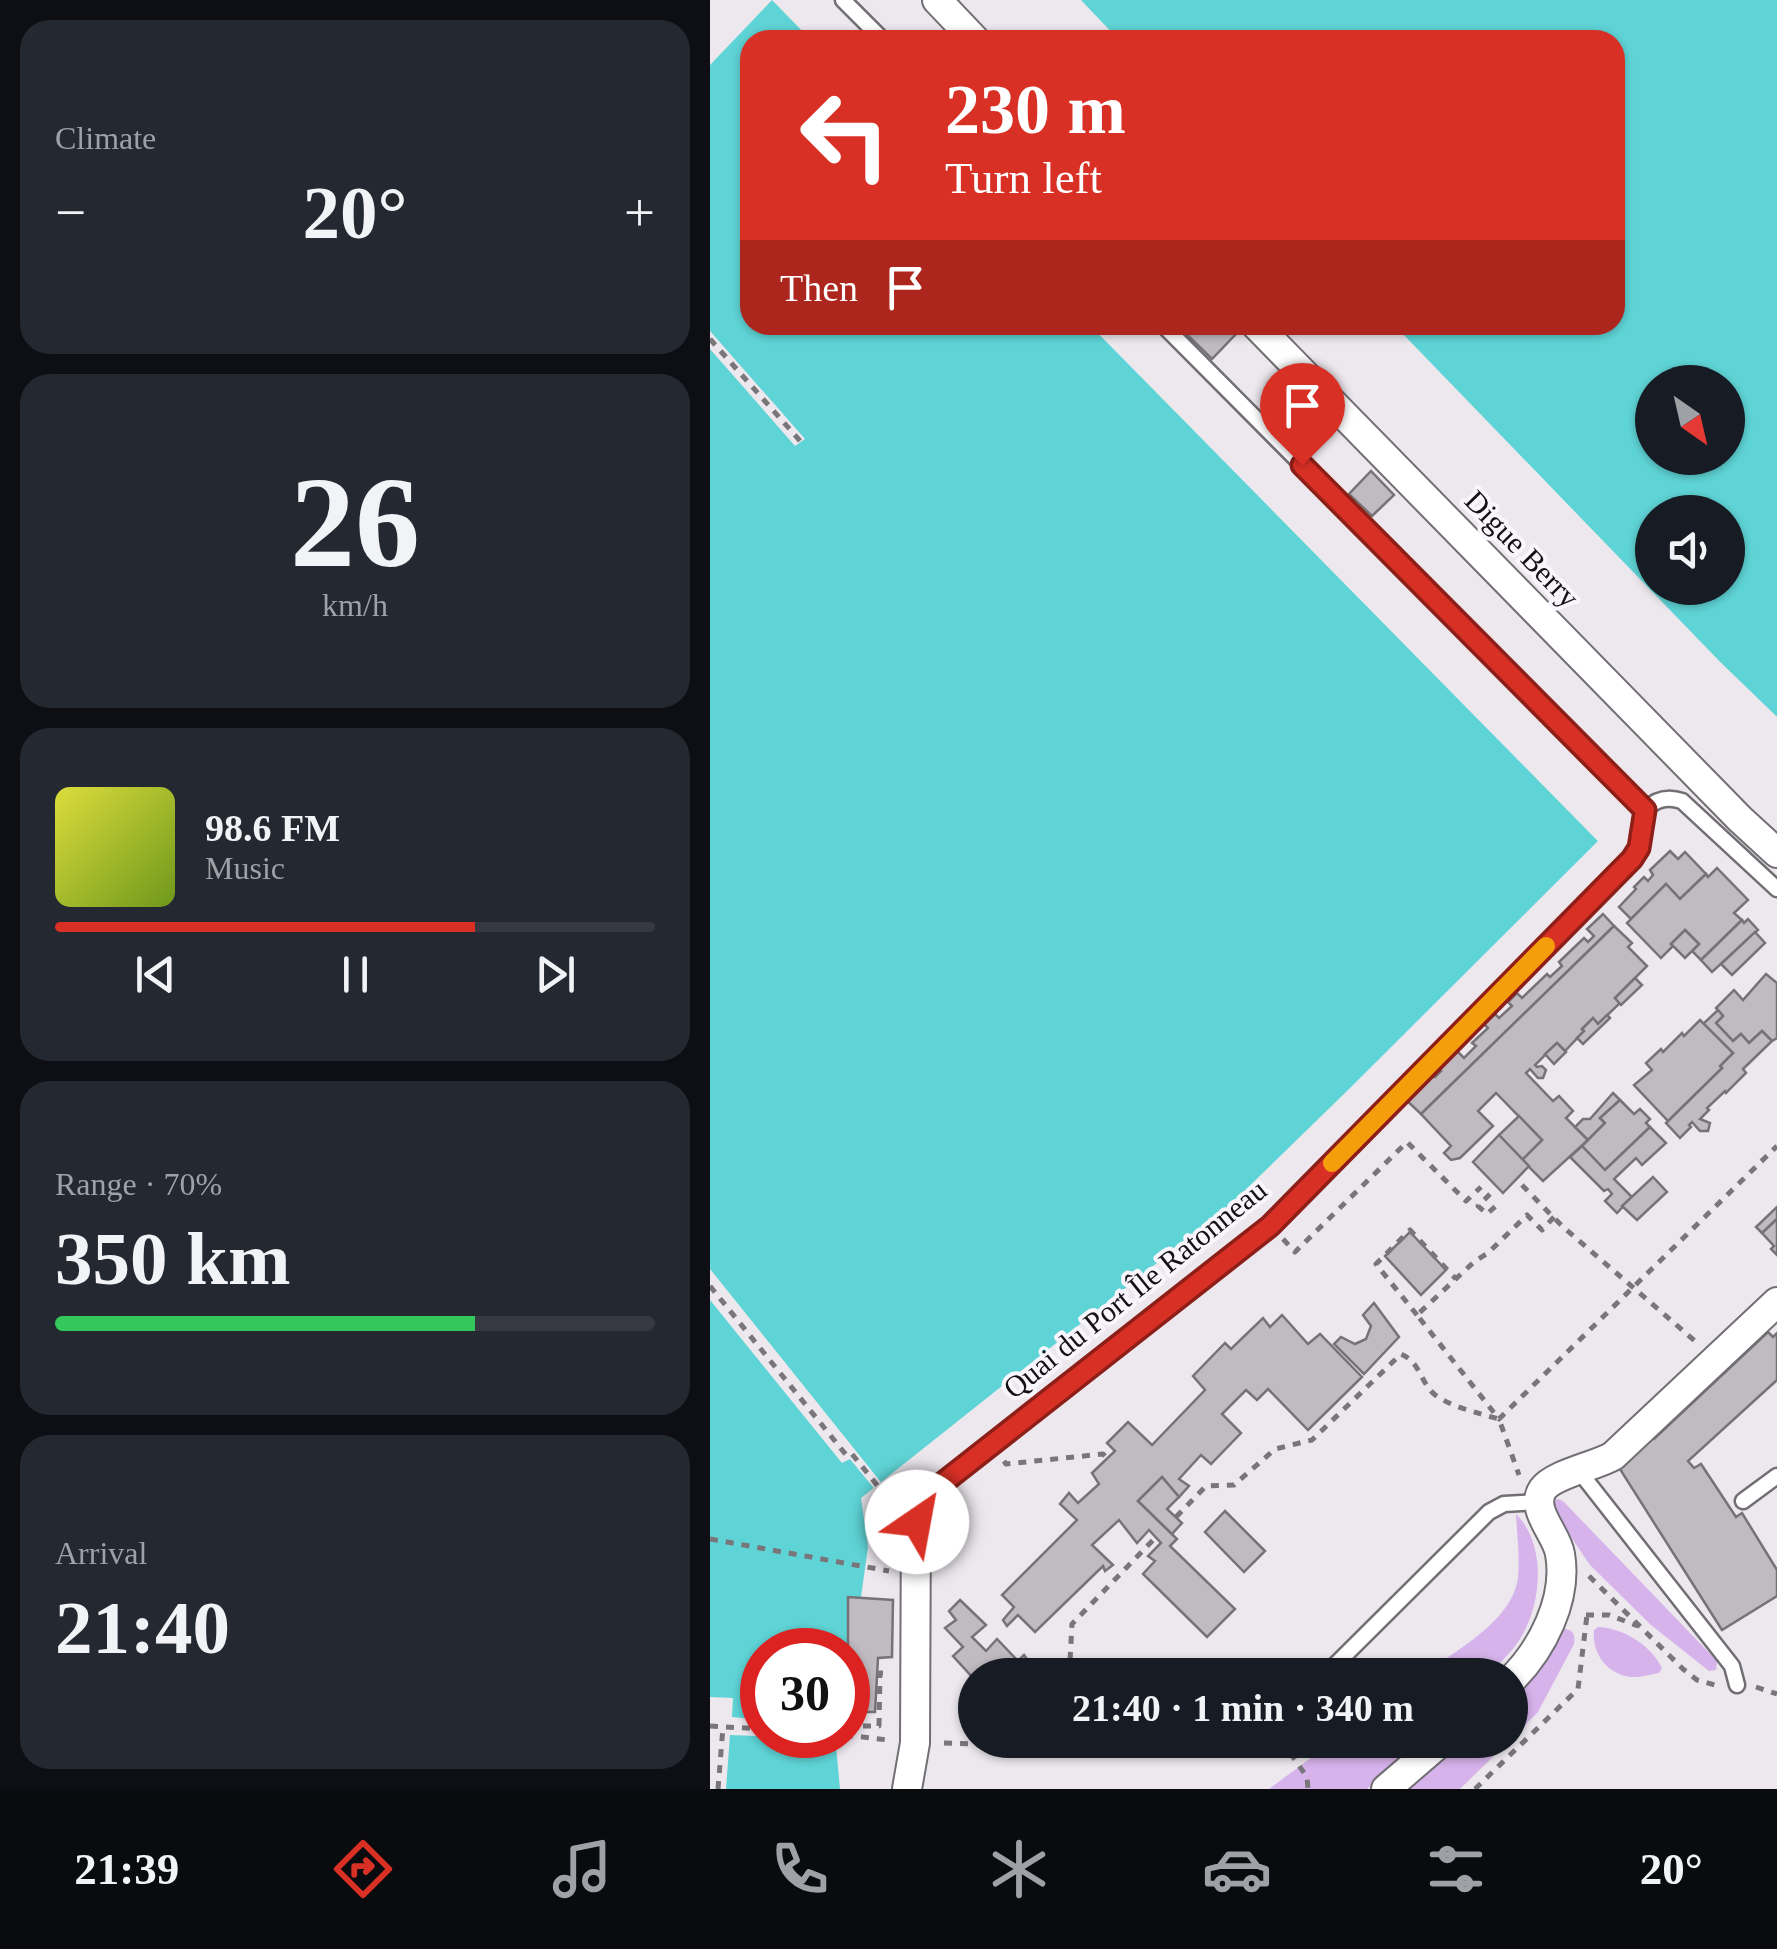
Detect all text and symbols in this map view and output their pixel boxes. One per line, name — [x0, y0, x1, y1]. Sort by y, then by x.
icon: left — [780, 70, 910, 200]
text: 230 m — [945, 71, 1126, 148]
text: Climate — [55, 120, 156, 156]
text: Turn left — [945, 153, 1102, 203]
text: 20° — [303, 171, 408, 254]
text: − — [55, 182, 86, 243]
text: + — [624, 182, 655, 243]
icon: arrive — [878, 260, 933, 315]
text: Then — [780, 267, 858, 309]
pin — [1260, 363, 1345, 466]
north arrow — [1635, 365, 1745, 475]
map controls — [1635, 365, 1745, 605]
icon: arrive — [1275, 378, 1330, 433]
text: 26 — [290, 450, 420, 594]
street label: Digue Berry — [1459, 484, 1586, 614]
button: sound — [1635, 495, 1745, 605]
text: km/h — [322, 587, 388, 623]
text: 98.6 FM — [205, 807, 340, 849]
text: Music — [205, 850, 285, 886]
icon: previous — [128, 947, 183, 1002]
icon: pause — [328, 947, 383, 1002]
icon: next — [528, 947, 583, 1002]
text: Range · 70% — [55, 1166, 222, 1202]
street label: Quai du Port Île Ratonneau — [997, 1172, 1273, 1405]
text: 350 km — [55, 1217, 290, 1300]
position arrow — [865, 1470, 969, 1574]
text: Arrival — [55, 1535, 147, 1571]
text: 21:40 — [55, 1586, 230, 1669]
speed limit sign: 30 — [740, 1628, 870, 1758]
text: 21:40 · 1 min · 340 m — [1072, 1687, 1414, 1729]
icon: directions — [328, 1834, 398, 1904]
icon: music — [547, 1834, 617, 1904]
icon: phone — [765, 1834, 835, 1904]
icon: climate — [984, 1834, 1054, 1904]
icon: car — [1202, 1834, 1272, 1904]
icon: filters — [1421, 1834, 1491, 1904]
text: 21:39 — [74, 1844, 179, 1894]
text: 20° — [1640, 1844, 1703, 1894]

